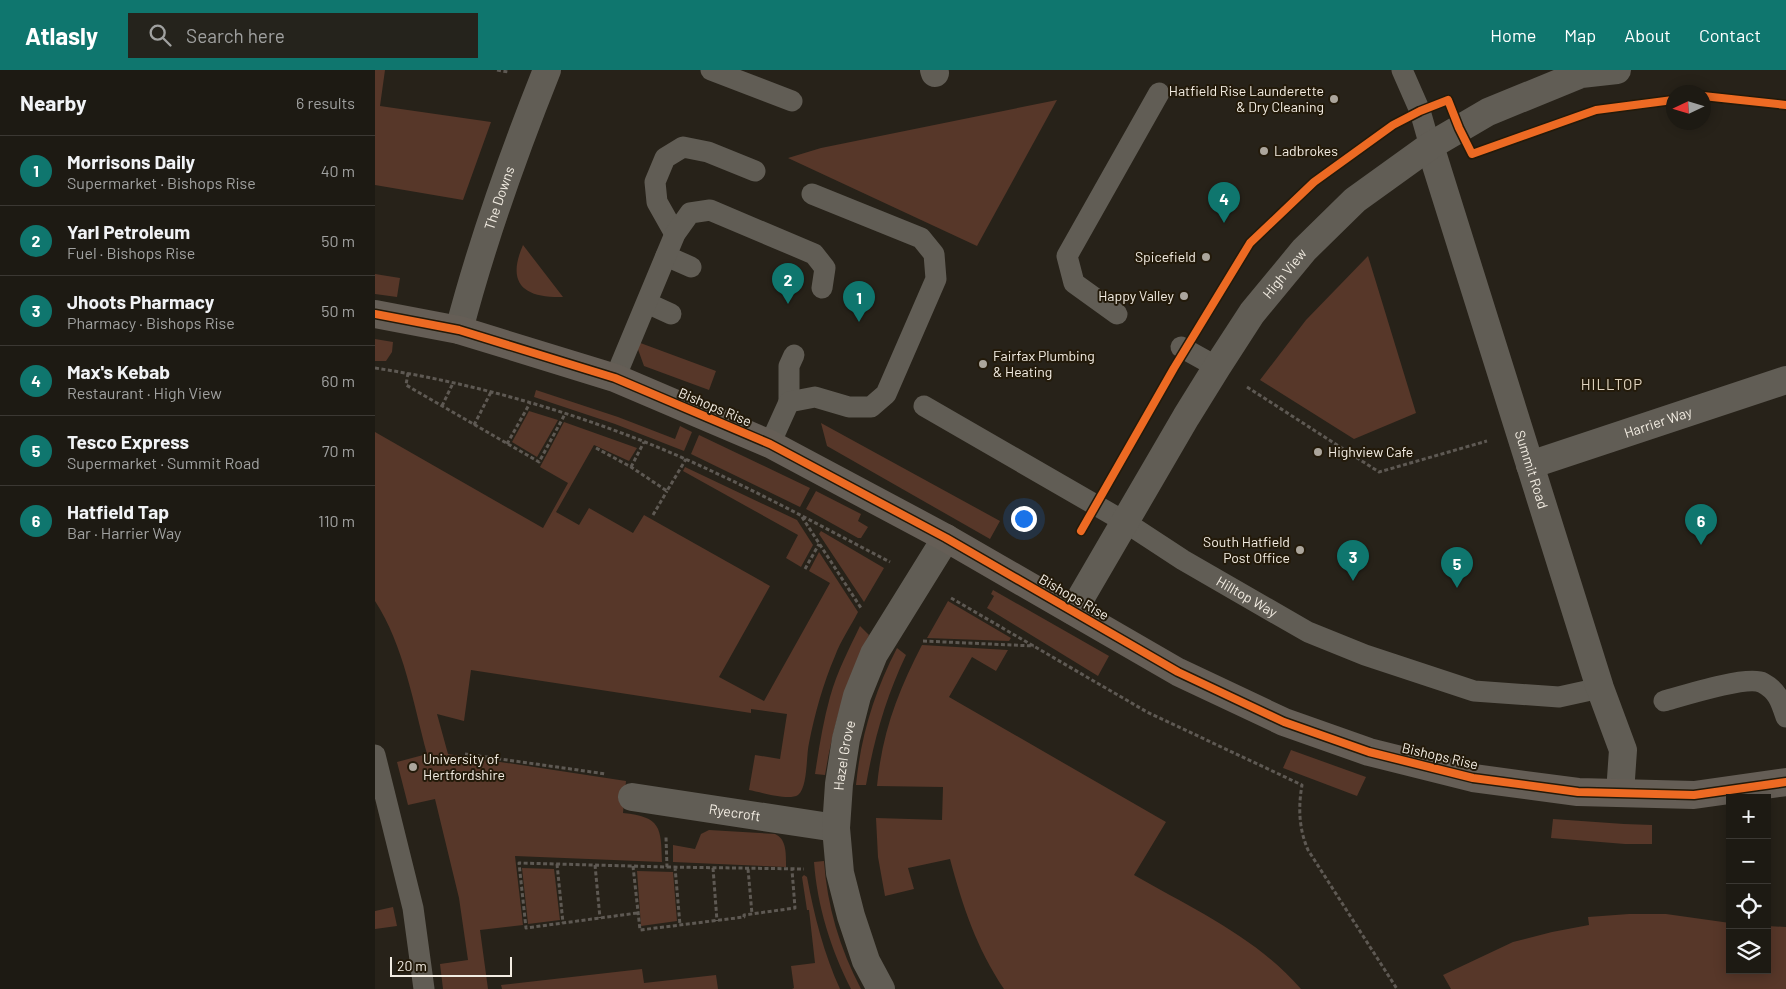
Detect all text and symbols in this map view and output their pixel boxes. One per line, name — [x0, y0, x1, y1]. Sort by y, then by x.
search box — [128, 13, 478, 58]
text: Atlasly — [25, 21, 98, 50]
icon: search — [146, 21, 174, 49]
text: Search here — [186, 24, 285, 47]
text: Home — [1490, 24, 1536, 46]
text: Map — [1564, 24, 1596, 46]
text: About — [1624, 24, 1671, 46]
text: Contact — [1699, 24, 1761, 46]
place label: Hatfield Rise Launderette & Dry Cleaning — [1169, 82, 1324, 115]
north arrow — [1666, 85, 1711, 130]
text: Nearby — [20, 90, 86, 115]
text: 6 results — [296, 93, 355, 112]
marker: Hatfield Rise Launderette & Dry Cleaning — [1328, 93, 1340, 105]
place label: Ladbrokes — [1274, 142, 1338, 159]
marker: Ladbrokes — [1258, 145, 1270, 157]
text: Morrisons Daily — [67, 150, 195, 173]
text: 1 — [33, 161, 39, 180]
text: 40 m — [321, 161, 355, 180]
street label: The Downs — [480, 164, 518, 232]
text: Supermarket · Bishops Rise — [67, 173, 256, 192]
pin: 4 — [1208, 182, 1240, 223]
text: Yarl Petroleum — [67, 220, 190, 243]
text: 2 — [32, 231, 40, 250]
text: 50 m — [321, 231, 355, 250]
text: Fuel · Bishops Rise — [67, 243, 195, 262]
street label: High View — [1259, 245, 1310, 302]
place label: Spicefield — [1135, 248, 1196, 265]
marker: Spicefield — [1200, 251, 1212, 263]
pin: 2 — [772, 263, 804, 304]
pin: 1 — [843, 281, 875, 322]
place label: Happy Valley — [1098, 287, 1175, 304]
text: Jhoots Pharmacy — [67, 290, 214, 313]
marker: Happy Valley — [1178, 290, 1190, 302]
text: 3 — [32, 301, 40, 320]
text: 50 m — [321, 301, 355, 320]
text: Pharmacy · Bishops Rise — [67, 313, 235, 332]
place label: Fairfax Plumbing & Heating — [993, 347, 1095, 380]
marker: Fairfax Plumbing & Heating — [977, 358, 989, 370]
text: Max's Kebab — [67, 360, 170, 383]
text: 4 — [31, 371, 41, 390]
text: 60 m — [321, 371, 355, 390]
district label: HILLTOP — [1581, 375, 1643, 393]
text: Restaurant · High View — [67, 383, 222, 402]
street label: Bishops Rise — [676, 384, 754, 430]
street label: Harrier Way — [1622, 403, 1695, 441]
street label: Summit Road — [1512, 428, 1552, 511]
text: Tesco Express — [67, 430, 189, 453]
text: 5 — [32, 441, 40, 460]
text: 70 m — [322, 441, 355, 460]
place label: Highview Cafe — [1328, 443, 1413, 460]
marker: Highview Cafe — [1312, 446, 1324, 458]
text: Supermarket · Summit Road — [67, 453, 260, 472]
text: Hatfield Tap — [67, 500, 169, 523]
pin: 6 — [1685, 504, 1717, 545]
your location — [1011, 506, 1037, 532]
text: 6 — [32, 511, 40, 530]
text: 110 m — [318, 511, 355, 530]
text: Bar · Harrier Way — [67, 523, 181, 542]
place label: South Hatfield Post Office — [1203, 533, 1290, 566]
pin: 3 — [1337, 540, 1369, 581]
marker: South Hatfield Post Office — [1294, 544, 1306, 556]
pin: 5 — [1441, 547, 1473, 588]
street label: Bishops Rise — [1036, 570, 1112, 623]
street label: Hilltop Way — [1214, 572, 1281, 621]
street label: Hazel Grove — [830, 718, 858, 791]
street label: Bishops Rise — [1400, 738, 1480, 773]
place label: University of Hertfordshire — [423, 750, 505, 783]
marker: University of Hertfordshire — [407, 761, 419, 773]
map controls — [1726, 794, 1771, 974]
button: + — [1726, 794, 1771, 839]
street label: Ryecroft — [708, 800, 762, 824]
button: − — [1726, 839, 1771, 884]
button: locate — [1726, 884, 1771, 929]
button: layers — [1726, 929, 1771, 974]
scale bar — [390, 954, 513, 977]
text: 20 m — [397, 957, 427, 974]

